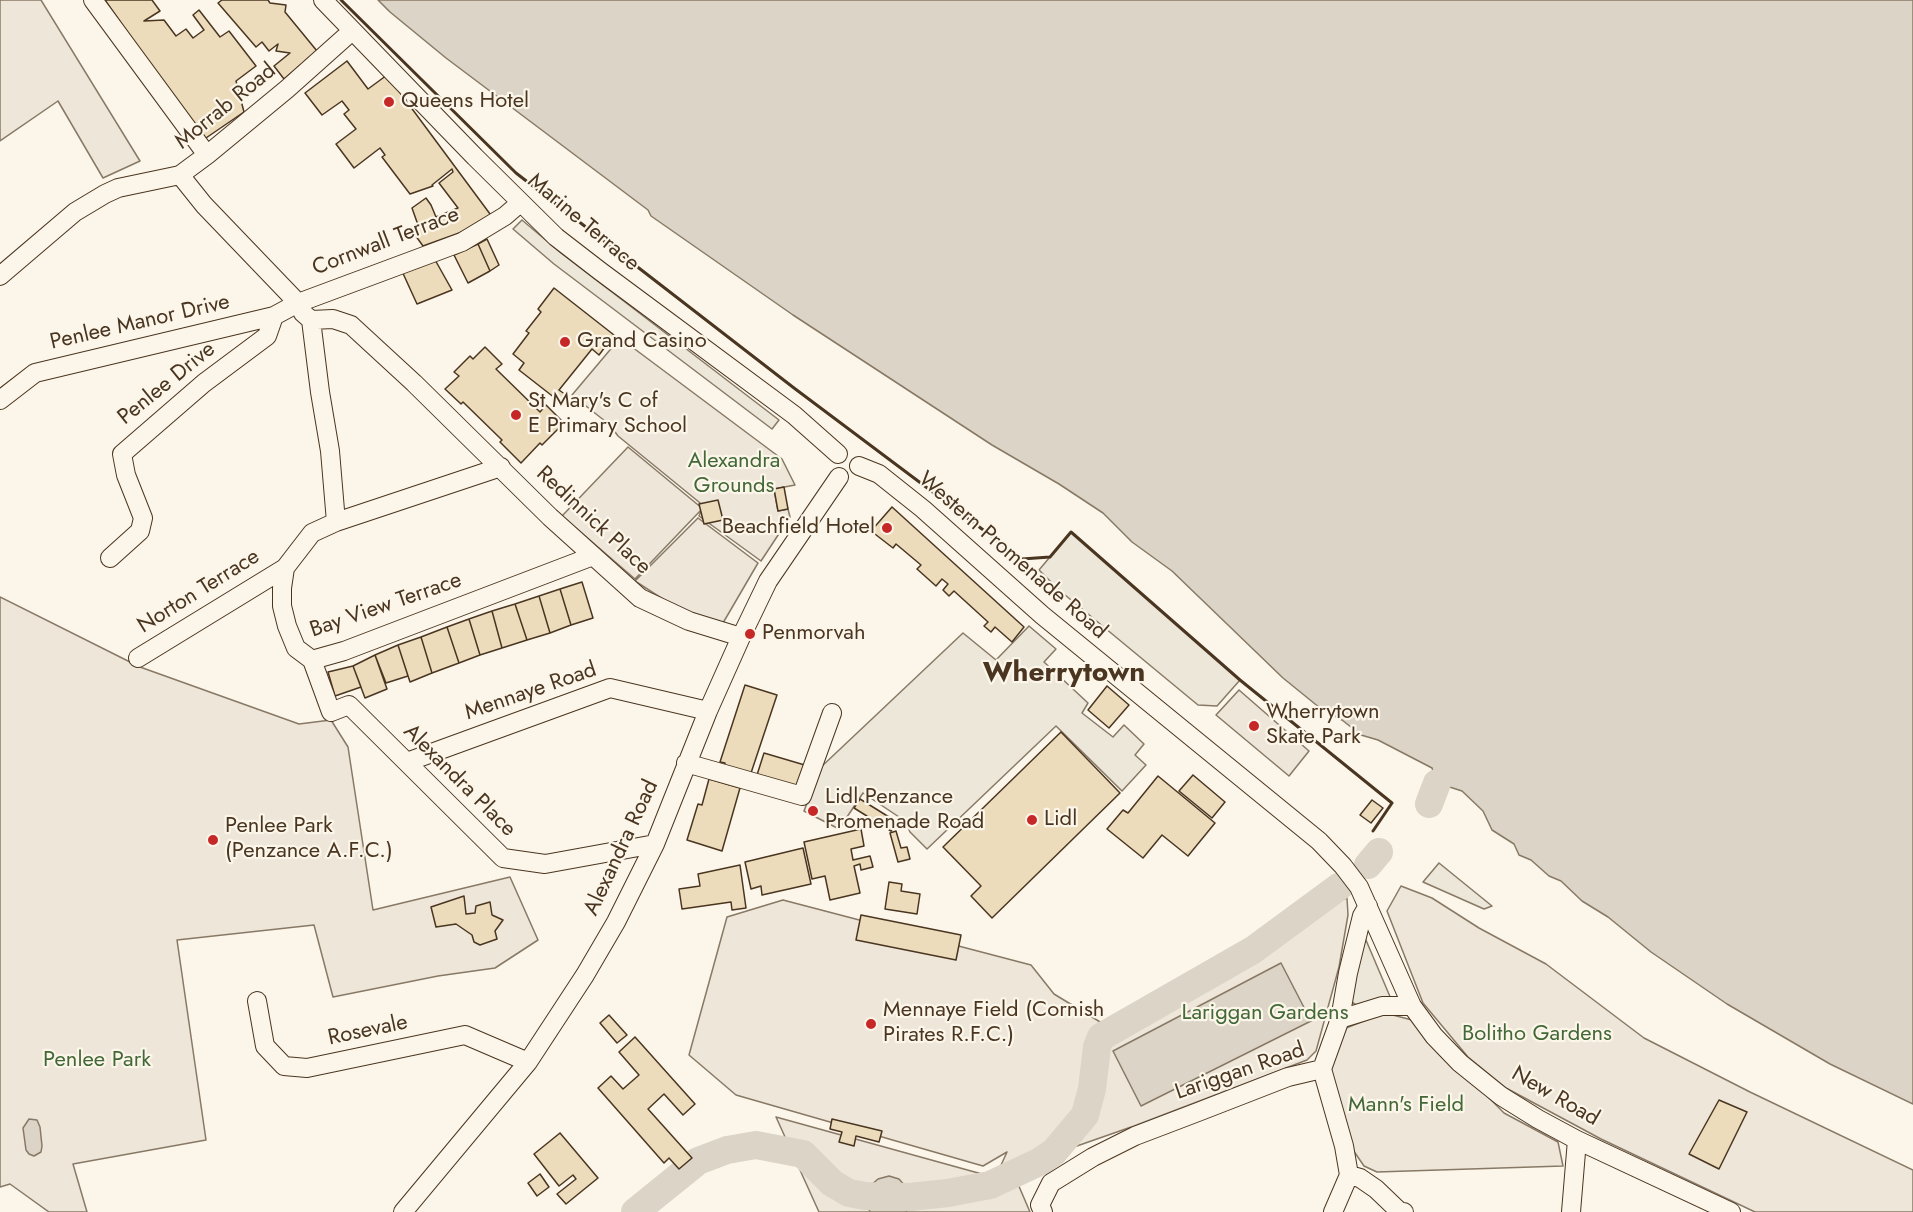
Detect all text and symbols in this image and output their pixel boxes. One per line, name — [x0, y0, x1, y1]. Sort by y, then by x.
street label: Morrab Road — [170, 58, 282, 156]
place label: Queens Hotel — [401, 89, 529, 115]
marker: Queens Hotel — [382, 95, 396, 109]
street label: Marine Terrace — [522, 169, 644, 277]
street label: Cornwall Terrace — [309, 202, 463, 282]
street label: Penlee Manor Drive — [48, 289, 232, 357]
place label: Grand Casino — [577, 329, 707, 355]
marker: Grand Casino — [558, 335, 572, 349]
street label: Penlee Drive — [113, 337, 221, 431]
place label: St Mary's C of E Primary School — [528, 389, 687, 440]
marker: St Mary's C of E Primary School — [509, 408, 523, 422]
park label: Alexandra Grounds — [688, 449, 780, 500]
street label: Redinnick Place — [530, 461, 656, 581]
street label: Western Promenade Road — [912, 467, 1112, 645]
place label: Beachfield Hotel — [722, 515, 875, 541]
marker: Beachfield Hotel — [880, 521, 894, 535]
street label: Norton Terrace — [133, 544, 265, 640]
street label: Bay View Terrace — [307, 568, 465, 644]
place label: Penmorvah — [762, 621, 865, 647]
marker: Penmorvah — [743, 627, 757, 641]
street label: Mennaye Road — [462, 657, 600, 727]
district label: Wherrytown — [983, 657, 1145, 691]
place label: Wherrytown Skate Park — [1266, 700, 1380, 752]
street label: Alexandra Place — [397, 719, 521, 843]
marker: Wherrytown Skate Park — [1247, 719, 1261, 733]
street label: Alexandra Road — [579, 776, 665, 920]
place label: Lidl Penzance Promenade Road — [825, 785, 984, 836]
marker: Lidl Penzance Promenade Road — [806, 804, 820, 818]
place label: Lidl — [1044, 807, 1077, 833]
marker: Lidl — [1025, 813, 1039, 827]
place label: Penlee Park (Penzance A.F.C.) — [225, 814, 393, 866]
marker: Penlee Park (Penzance A.F.C.) — [206, 833, 220, 847]
place label: Mennaye Field (Cornish Pirates R.F.C.) — [883, 998, 1104, 1050]
park label: Lariggan Gardens — [1181, 1001, 1349, 1027]
street label: Rosevale — [326, 1010, 410, 1052]
marker: Mennaye Field (Cornish Pirates R.F.C.) — [864, 1017, 878, 1031]
park label: Bolitho Gardens — [1462, 1022, 1612, 1048]
street label: Lariggan Road — [1172, 1038, 1308, 1106]
park label: Penlee Park — [43, 1048, 151, 1074]
street label: New Road — [1506, 1061, 1604, 1133]
park label: Mann's Field — [1348, 1093, 1464, 1119]

